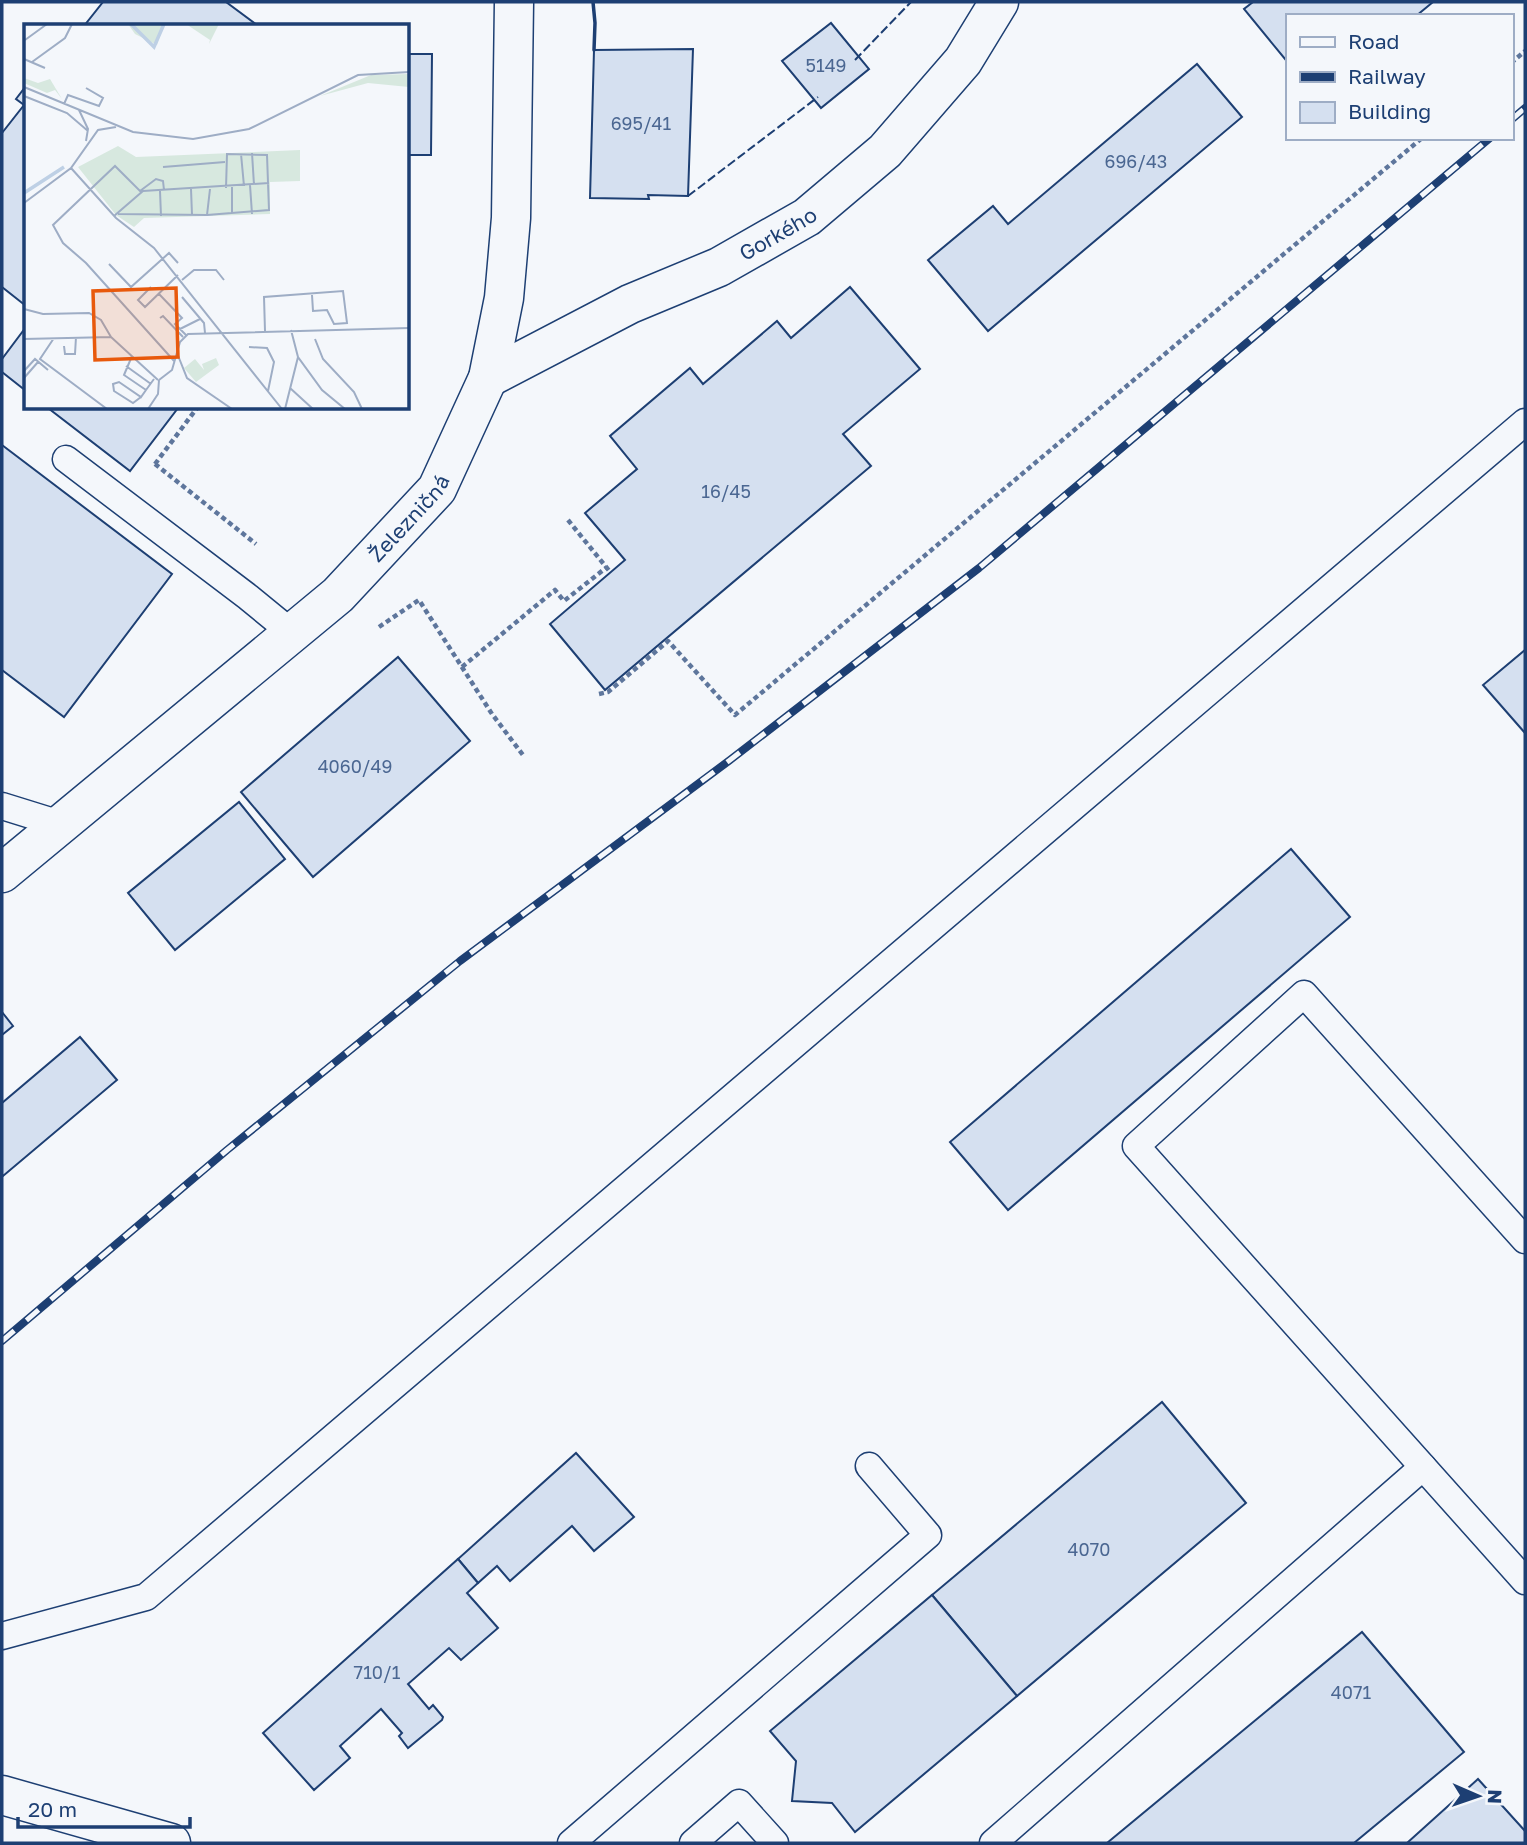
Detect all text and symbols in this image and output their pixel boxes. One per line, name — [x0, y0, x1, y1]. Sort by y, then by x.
legend — [1286, 14, 1513, 140]
inset map — [24, 24, 410, 410]
text: Road — [1348, 28, 1399, 54]
house number: 5149 — [805, 54, 847, 76]
text: Railway — [1348, 63, 1426, 89]
text: Building — [1348, 98, 1431, 124]
house number: 695/41 — [611, 112, 672, 134]
house number: 696/43 — [1105, 150, 1167, 172]
street label: Gorkého — [734, 201, 822, 266]
street label: Železničná — [363, 471, 455, 567]
house number: 16/45 — [701, 480, 751, 502]
house number: 4060/49 — [318, 755, 392, 777]
house number: 4070 — [1068, 1538, 1110, 1560]
house number: 710/1 — [354, 1661, 401, 1683]
house number: 4071 — [1331, 1681, 1371, 1703]
north arrow — [1443, 1761, 1513, 1831]
scale bar — [18, 1786, 189, 1830]
text: N — [1484, 1789, 1507, 1804]
text: 20 m — [28, 1796, 77, 1822]

